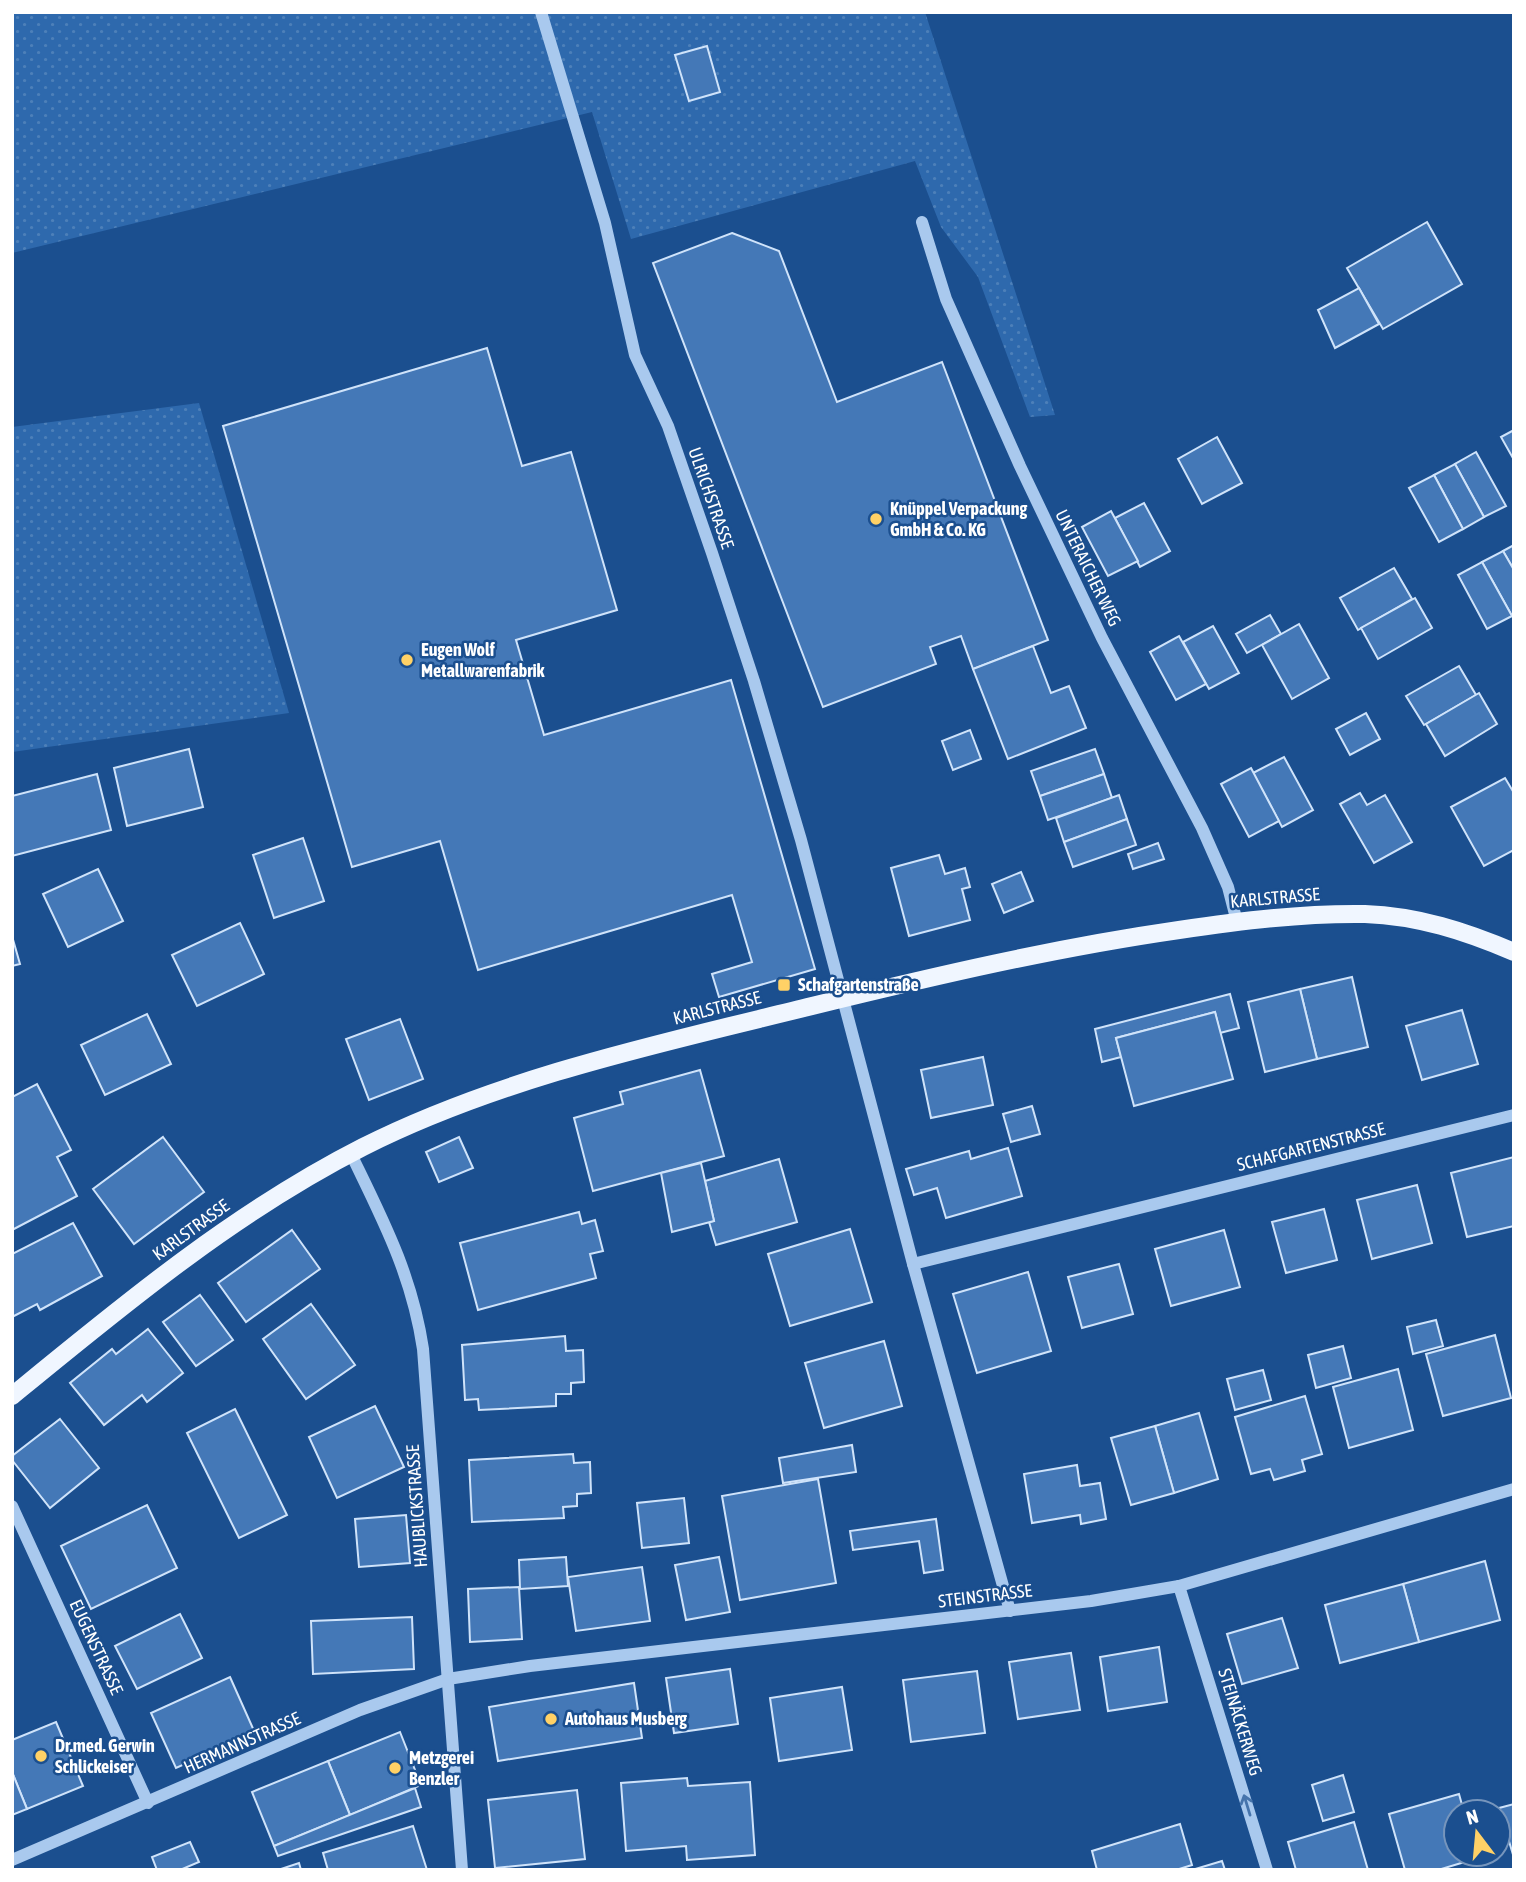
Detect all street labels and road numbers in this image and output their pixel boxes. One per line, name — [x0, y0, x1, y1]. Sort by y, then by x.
street label: ULRICHSTRASSE — [684, 444, 739, 552]
street label: UNTERAICHER WEG — [1051, 506, 1126, 630]
street label: KARLSTRASSE — [1229, 883, 1321, 912]
street label: KARLSTRASSE — [671, 986, 763, 1029]
street label: SCHAFGARTENSTRASSE — [1235, 1118, 1387, 1175]
street label: KARLSTRASSE — [148, 1195, 233, 1264]
street label: HAUBLICKSTRASSE — [402, 1444, 431, 1568]
street label: STEINSTRASSE — [937, 1579, 1033, 1612]
street label: EUGENSTRASSE — [65, 1596, 128, 1698]
street label: STEINÄCKERWEG — [1214, 1666, 1267, 1778]
street label: HERMANNSTRASSE — [180, 1707, 304, 1778]

